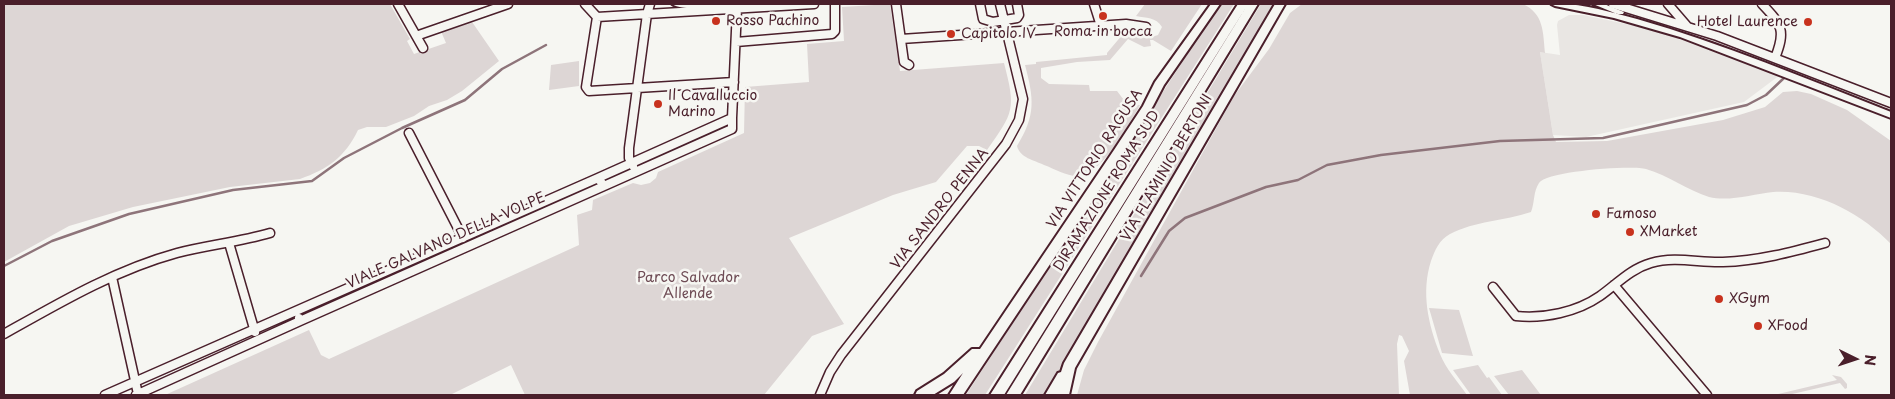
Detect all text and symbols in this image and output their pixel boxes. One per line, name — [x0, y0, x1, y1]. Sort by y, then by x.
marker: Roma in bocca — [1097, 10, 1109, 22]
place label: Rosso Pachino — [726, 13, 819, 29]
place label: Hotel Laurence — [1697, 14, 1798, 30]
marker: Rosso Pachino — [710, 15, 722, 27]
marker: Hotel Laurence — [1802, 16, 1814, 28]
place label: Roma in bocca — [1054, 24, 1152, 40]
place label: Capitolo IV — [961, 26, 1036, 42]
marker: Capitolo IV — [945, 28, 957, 40]
street label: VIA VITTORIO RAGUSA — [1044, 86, 1146, 232]
place label: Il Cavalluccio Marino — [668, 88, 757, 120]
street label: VIA FLAMINIO BERTONI — [1118, 91, 1216, 245]
marker: Il Cavalluccio Marino — [652, 98, 664, 110]
street label: DIRAMAZIONE ROMA SUD — [1050, 107, 1164, 275]
street label: VIA SANDRO PENNA — [888, 145, 992, 273]
street label: VIALE GALVANO DELLA VOLPE — [344, 189, 548, 293]
place label: Famoso — [1606, 206, 1657, 222]
marker: Famoso — [1590, 208, 1602, 220]
place label: XMarket — [1640, 224, 1698, 240]
marker: XMarket — [1624, 226, 1636, 238]
park label: Parco Salvador Allende — [637, 270, 739, 302]
place label: XGym — [1729, 291, 1770, 307]
marker: XGym — [1713, 293, 1725, 305]
place label: XFood — [1768, 318, 1808, 334]
marker: XFood — [1752, 320, 1764, 332]
north arrow — [1830, 334, 1880, 384]
text: N — [1860, 354, 1881, 366]

